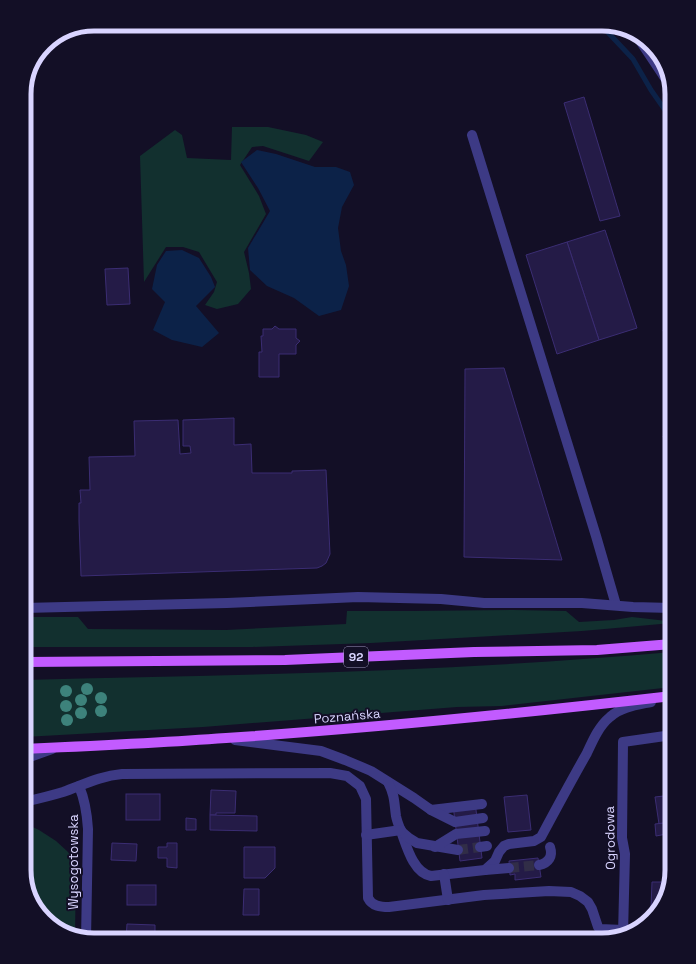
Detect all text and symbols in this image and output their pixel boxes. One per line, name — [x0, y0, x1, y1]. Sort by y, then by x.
road number: 92 — [344, 647, 368, 667]
street label: Poznańska — [313, 705, 382, 727]
street label: Ogrodowa — [601, 805, 619, 870]
street label: Wysogotowska — [65, 814, 82, 910]

